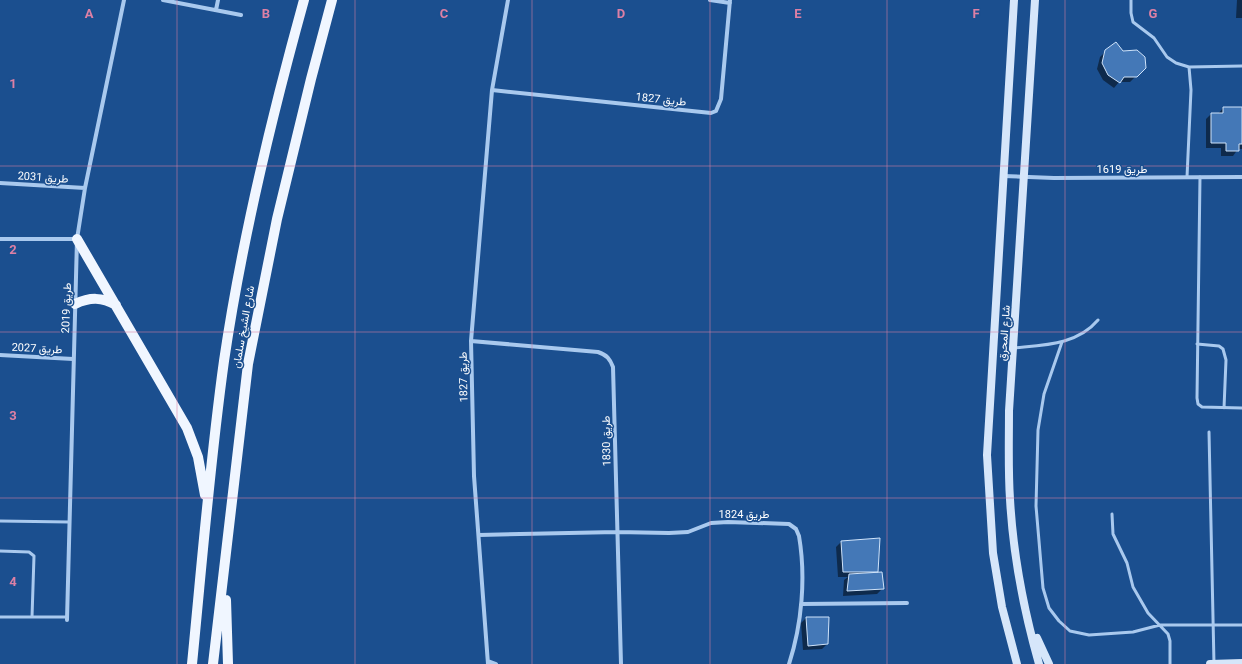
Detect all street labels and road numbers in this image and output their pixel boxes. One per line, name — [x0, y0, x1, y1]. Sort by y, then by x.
street label: طريق 1827 — [635, 90, 687, 109]
street label: طريق 1619 — [1097, 163, 1147, 176]
street label: طريق 2031 — [17, 169, 69, 186]
street label: طريق 2019 — [59, 282, 74, 334]
street label: شارع الشيخ سلمان — [230, 285, 258, 370]
street label: شارع المحرق — [996, 304, 1014, 361]
street label: طريق 2027 — [11, 341, 63, 356]
street label: طريق 1827 — [457, 351, 470, 402]
street label: طريق 1830 — [600, 415, 613, 466]
street label: طريق 1824 — [719, 508, 769, 521]

